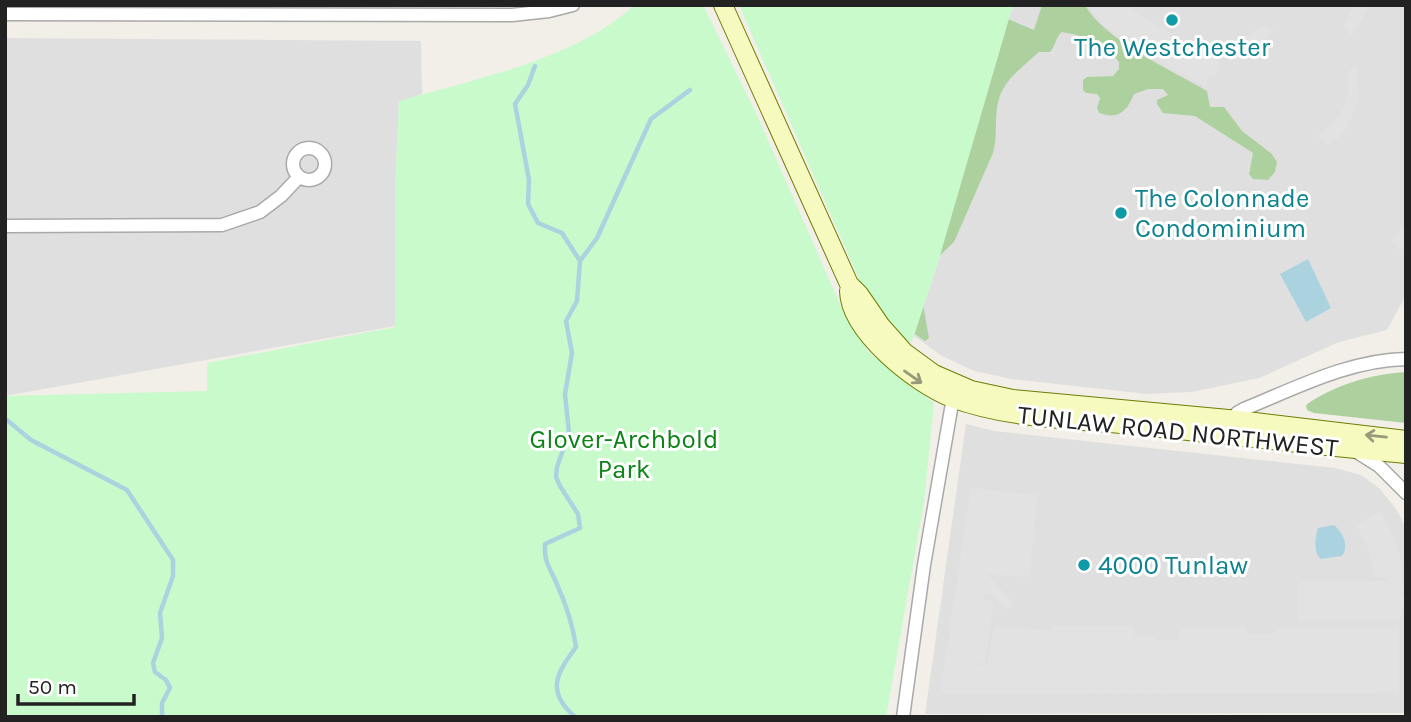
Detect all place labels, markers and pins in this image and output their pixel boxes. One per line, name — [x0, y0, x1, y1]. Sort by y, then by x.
marker: The Westchester — [1164, 12, 1180, 28]
place label: The Westchester — [1074, 32, 1271, 63]
place label: The Colonnade Condominium — [1135, 183, 1309, 244]
marker: The Colonnade Condominium — [1113, 205, 1129, 221]
place label: 4000 Tunlaw — [1098, 550, 1248, 581]
marker: 4000 Tunlaw — [1076, 557, 1092, 573]

